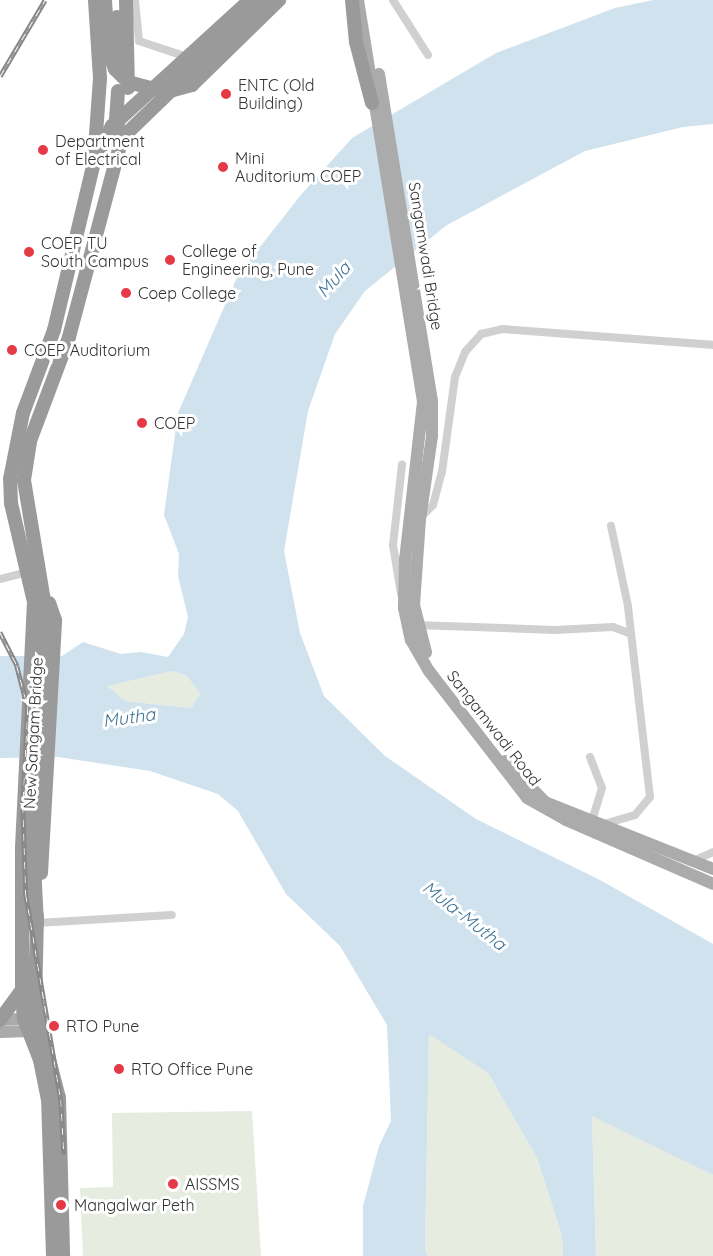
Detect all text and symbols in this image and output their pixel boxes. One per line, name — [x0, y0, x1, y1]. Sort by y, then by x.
place label: ENTC (Old Building) — [238, 75, 314, 113]
marker: ENTC (Old Building) — [219, 87, 233, 101]
place label: Department of Electrical — [55, 131, 145, 169]
marker: Department of Electrical — [36, 143, 50, 157]
place label: Mini Auditorium COEP — [235, 148, 361, 186]
marker: Mini Auditorium COEP — [216, 160, 230, 174]
street label: Sangamwadi Bridge — [405, 181, 447, 331]
place label: COEP TU South Campus — [41, 233, 149, 271]
place label: College of Engineering, Pune — [182, 241, 314, 279]
marker: COEP TU South Campus — [22, 245, 36, 259]
marker: College of Engineering, Pune — [163, 253, 177, 267]
water label: Mula — [313, 258, 355, 302]
place label: Coep College — [138, 283, 236, 303]
marker: Coep College — [119, 286, 133, 300]
place label: COEP Auditorium — [24, 340, 150, 360]
marker: COEP Auditorium — [5, 343, 19, 357]
place label: COEP — [154, 413, 195, 433]
marker: COEP — [135, 416, 149, 430]
street label: New Sangam Bridge — [19, 657, 47, 809]
street label: Sangamwadi Road — [443, 666, 545, 790]
water label: Mutha — [102, 704, 156, 732]
water label: Mula-Mutha — [418, 877, 510, 955]
place label: RTO Pune — [66, 1016, 139, 1036]
marker: RTO Pune — [47, 1019, 61, 1033]
place label: RTO Office Pune — [131, 1059, 253, 1079]
marker: RTO Office Pune — [112, 1062, 126, 1076]
place label: AISSMS — [185, 1174, 240, 1194]
marker: AISSMS — [166, 1177, 180, 1191]
place label: Mangalwar Peth — [74, 1195, 194, 1215]
marker: Mangalwar Peth — [52, 1196, 70, 1214]

